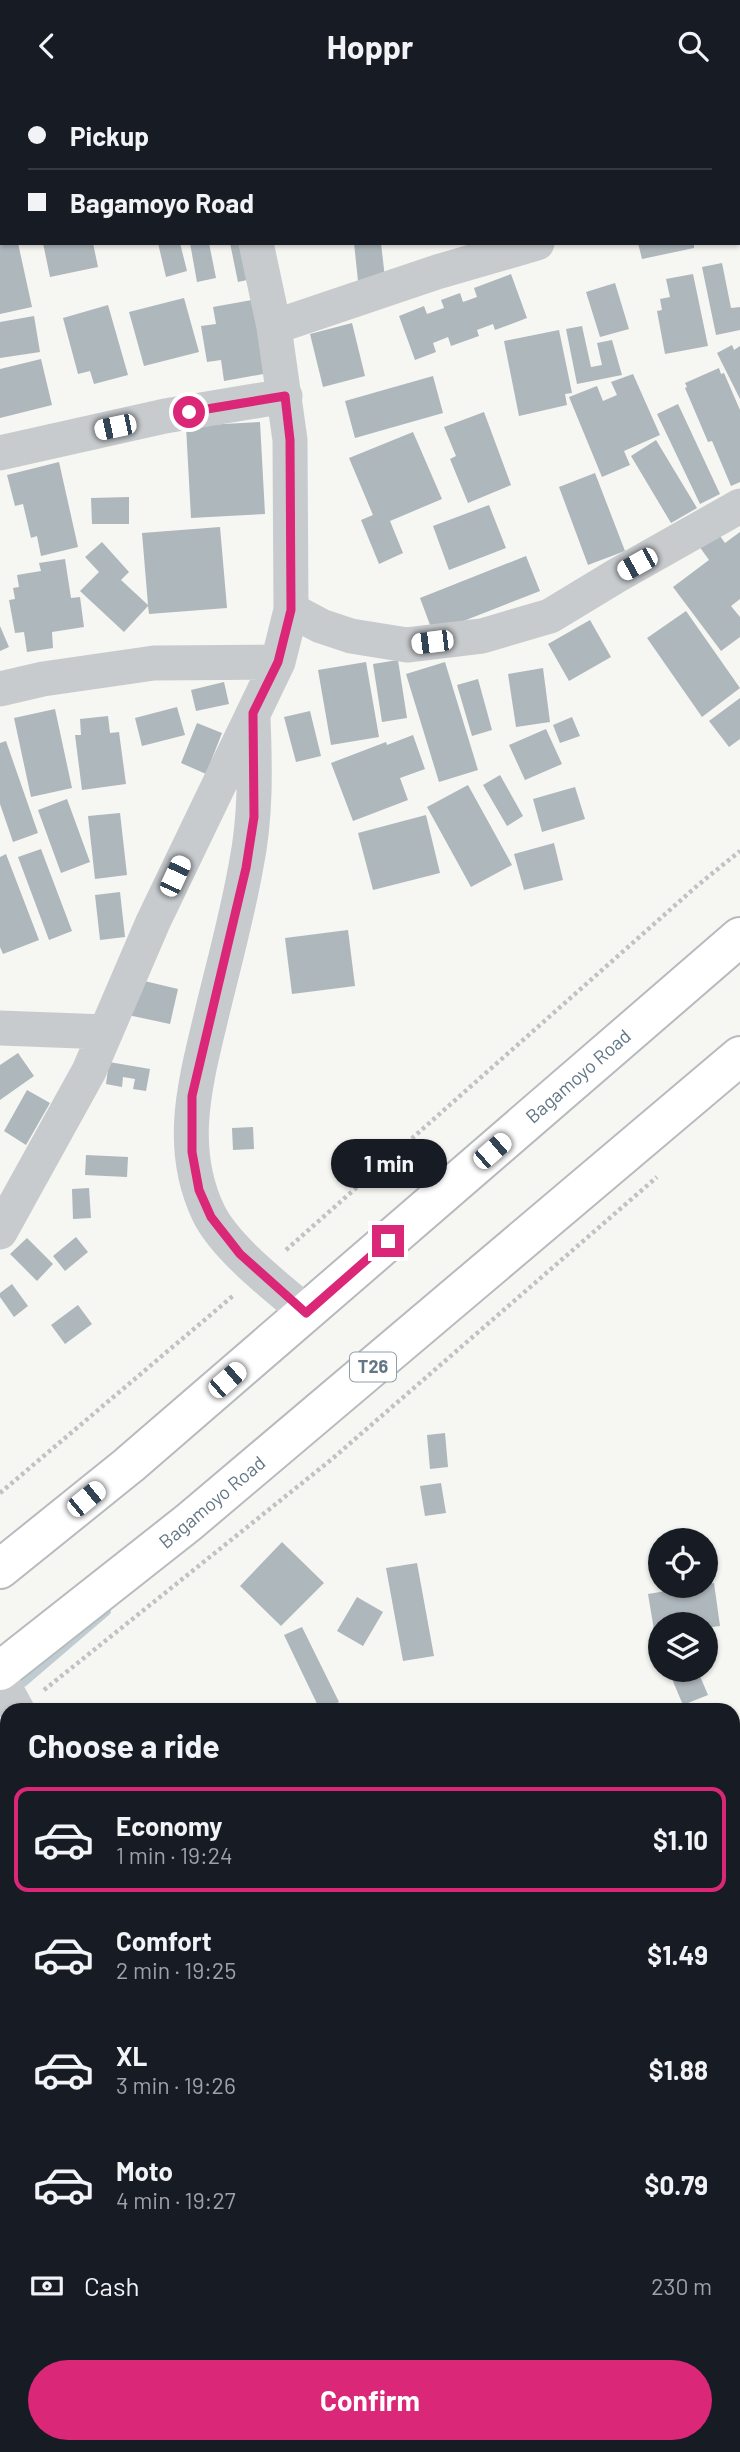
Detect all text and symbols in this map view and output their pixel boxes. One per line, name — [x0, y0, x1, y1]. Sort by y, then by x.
icon: back — [28, 27, 66, 65]
text: Hoppr — [327, 27, 413, 65]
icon: search — [674, 27, 712, 65]
text: Pickup — [70, 120, 149, 151]
text: Bagamoyo Road — [70, 187, 254, 218]
route start — [173, 396, 205, 428]
car — [93, 412, 138, 442]
car — [614, 545, 661, 583]
car — [410, 629, 455, 655]
car — [157, 853, 194, 899]
street label: Bagamoyo Road — [520, 1024, 635, 1127]
car — [470, 1129, 515, 1173]
callout: 1 min — [330, 1139, 446, 1189]
text: 1 min — [364, 1149, 414, 1177]
route end — [372, 1225, 404, 1257]
road number: T26 — [350, 1352, 396, 1381]
car — [205, 1358, 250, 1402]
street label: Bagamoyo Road — [154, 1451, 269, 1553]
car — [64, 1478, 109, 1520]
map controls — [648, 1528, 718, 1682]
button: locate — [648, 1528, 718, 1598]
button: layers — [648, 1612, 718, 1682]
text: Choose a ride — [28, 1726, 220, 1764]
icon: car — [32, 1808, 95, 1871]
text: Economy — [116, 1810, 222, 1841]
text: $1.10 — [653, 1824, 708, 1855]
text: 1 min · 19:24 — [116, 1841, 233, 1869]
icon: car — [32, 1923, 95, 1986]
text: Comfort — [116, 1925, 212, 1956]
text: $1.49 — [647, 1939, 708, 1970]
text: 2 min · 19:25 — [116, 1956, 236, 1984]
icon: car — [32, 2038, 95, 2101]
text: XL — [116, 2040, 147, 2071]
text: $1.88 — [649, 2054, 708, 2085]
text: 3 min · 19:26 — [116, 2071, 236, 2099]
icon: car — [32, 2153, 95, 2216]
text: Moto — [116, 2155, 173, 2186]
text: $0.79 — [645, 2169, 708, 2200]
text: 4 min · 19:27 — [116, 2186, 236, 2214]
icon: cash — [28, 2267, 66, 2305]
text: Cash — [84, 2270, 139, 2301]
text: 230 m — [651, 2272, 712, 2300]
button: Confirm — [28, 2360, 712, 2440]

